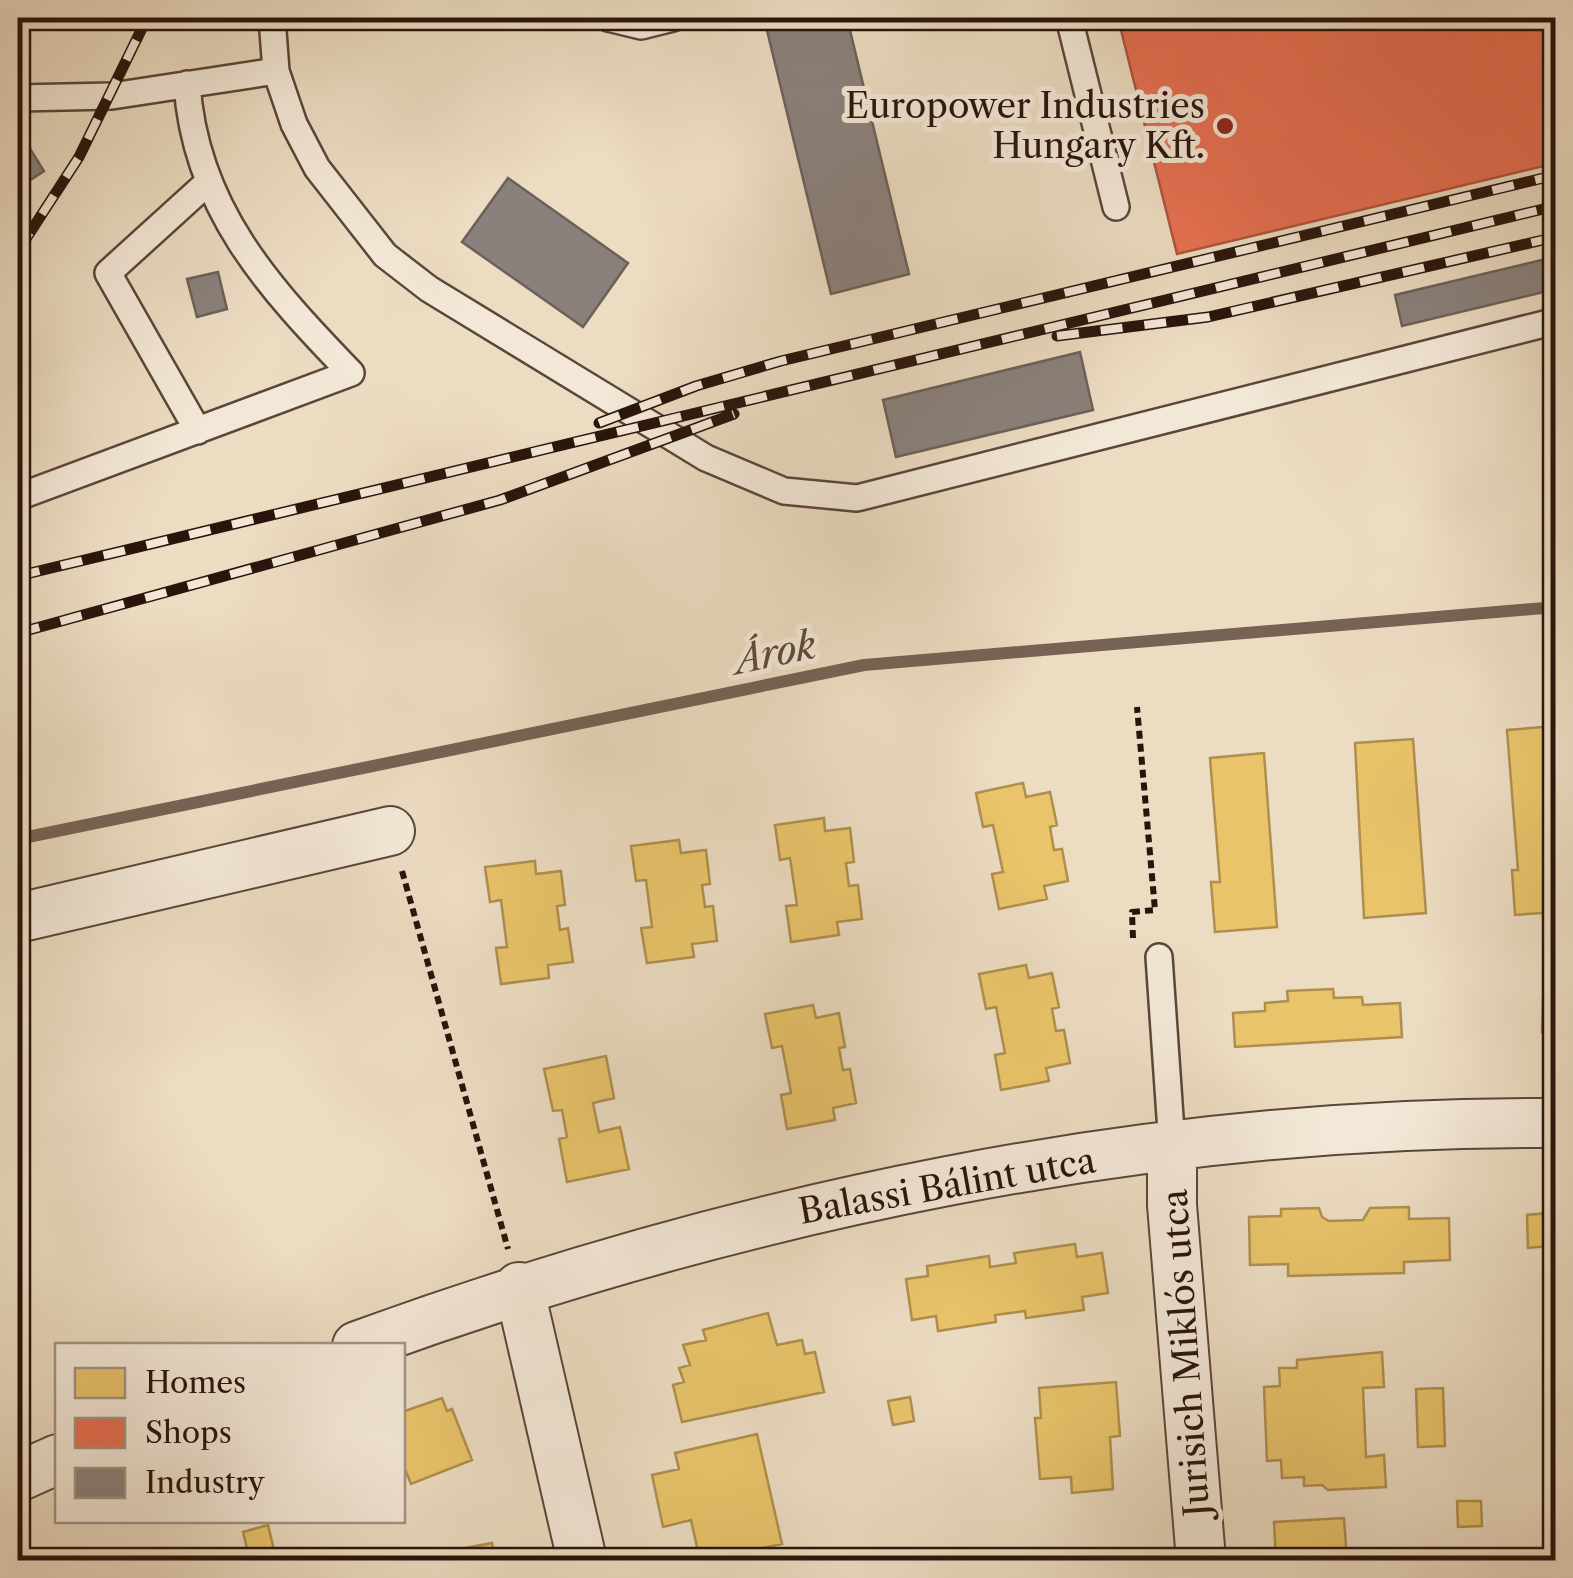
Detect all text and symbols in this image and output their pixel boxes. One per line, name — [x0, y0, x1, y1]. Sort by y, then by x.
place label: Europower Industries Hungary Kft. — [845, 84, 1205, 167]
marker: Europower Industries Hungary Kft. — [1214, 115, 1236, 137]
water label: Árok — [725, 621, 820, 685]
street label: Balassi Bálint utca — [795, 1138, 1099, 1233]
street label: Jurisich Miklós utca — [1153, 1187, 1219, 1523]
legend — [55, 1343, 405, 1523]
text: Homes — [145, 1364, 246, 1401]
text: Shops — [145, 1414, 232, 1451]
text: Industry — [145, 1464, 265, 1501]

